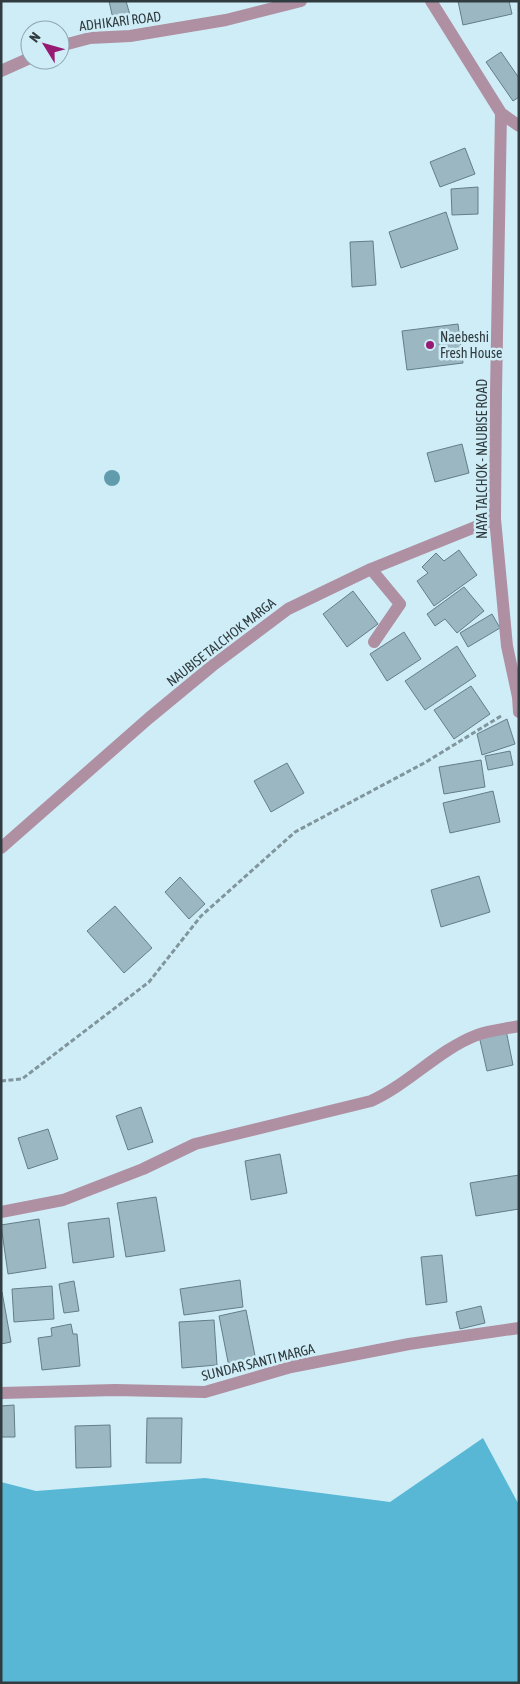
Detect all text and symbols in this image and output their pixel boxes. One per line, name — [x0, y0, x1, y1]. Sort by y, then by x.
street label: ADHIKARI ROAD — [78, 8, 162, 34]
north arrow — [20, 20, 70, 70]
text: N — [26, 29, 43, 45]
place label: Naebeshi Fresh House — [440, 329, 502, 361]
marker: Naebeshi Fresh House — [424, 339, 436, 351]
street label: NAYA TALCHOK - NAUBISE ROAD — [474, 379, 490, 539]
street label: NAUBISE TALCHOK MARGA — [163, 594, 279, 689]
street label: SUNDAR SANTI MARGA — [200, 1340, 316, 1384]

